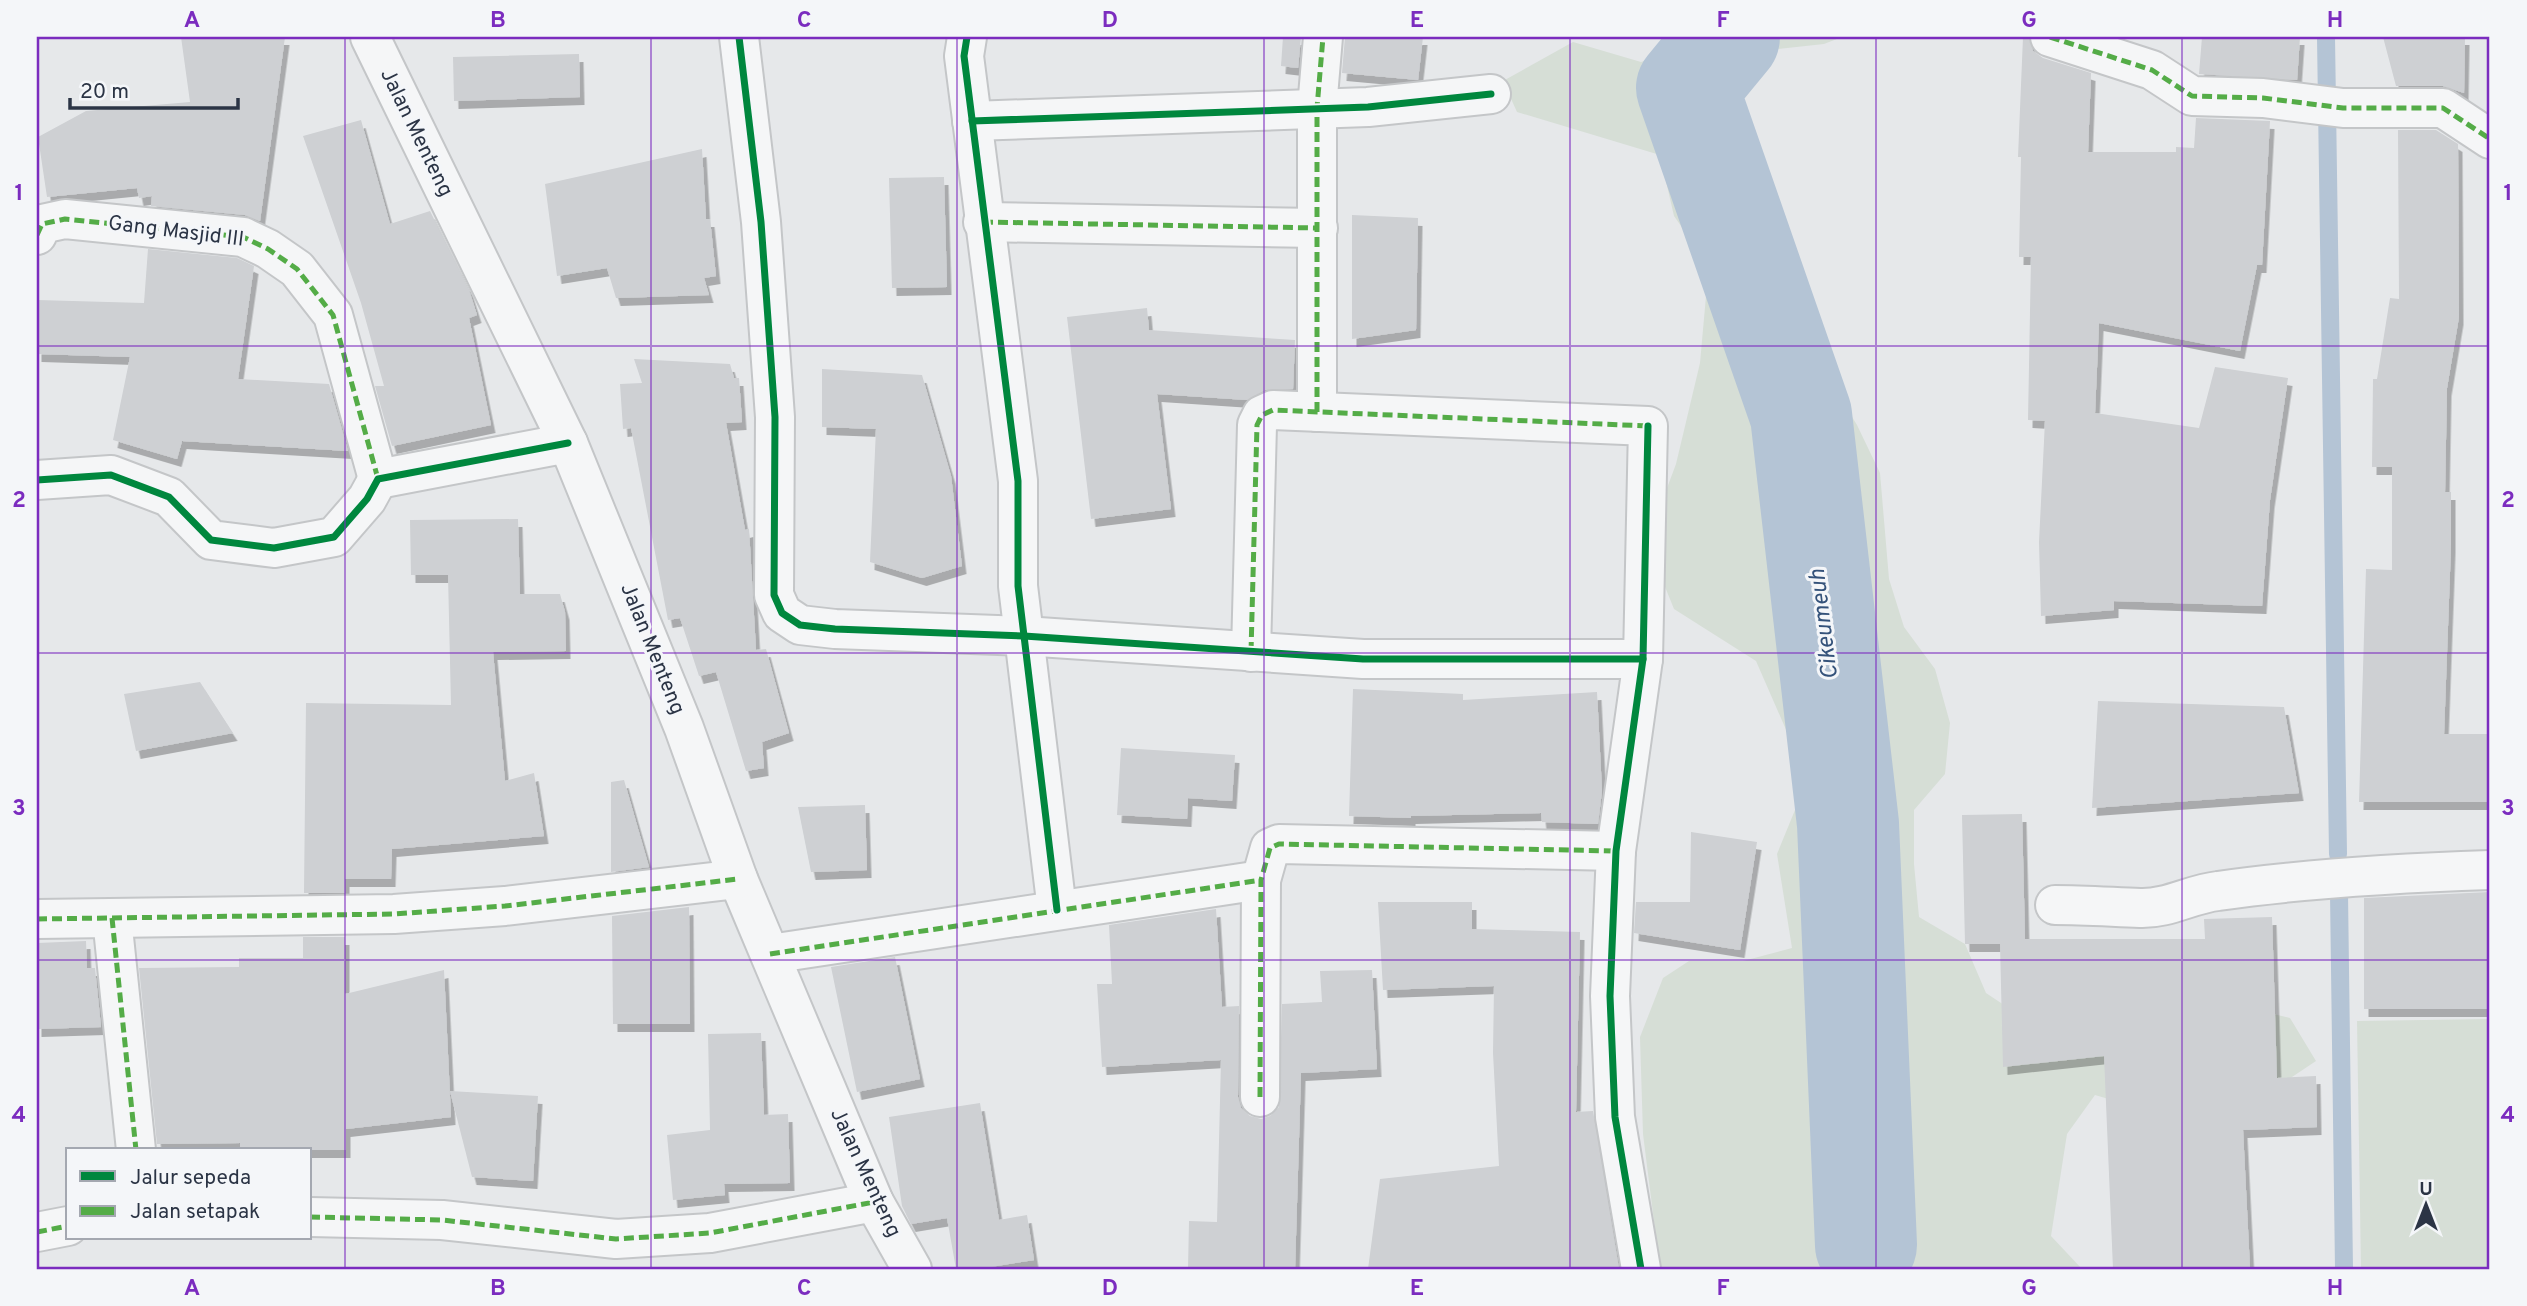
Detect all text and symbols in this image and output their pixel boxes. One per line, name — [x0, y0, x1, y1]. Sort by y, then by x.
text: A — [184, 7, 200, 36]
text: B — [490, 7, 506, 36]
text: C — [797, 7, 811, 36]
text: D — [1102, 7, 1118, 36]
text: E — [1410, 7, 1424, 36]
text: F — [1716, 7, 1730, 36]
text: G — [2021, 7, 2037, 36]
text: H — [2327, 7, 2343, 36]
street label: Jalan Menteng — [373, 65, 459, 201]
scale bar — [70, 66, 238, 110]
text: 20 m — [80, 79, 129, 106]
text: 1 — [14, 180, 24, 209]
text: 1 — [2503, 180, 2513, 209]
street label: Gang Masjid III — [106, 210, 246, 254]
text: 2 — [12, 487, 26, 516]
text: 2 — [2501, 487, 2515, 516]
water label: Cikeumeuh — [1804, 567, 1846, 681]
street label: Jalan Menteng — [613, 579, 691, 719]
text: 3 — [12, 795, 26, 824]
text: 3 — [2501, 795, 2515, 824]
text: 4 — [12, 1102, 26, 1131]
text: 4 — [2501, 1102, 2515, 1131]
street label: Jalan Menteng — [823, 1104, 907, 1242]
legend — [66, 1148, 312, 1240]
text: Jalur sepeda — [130, 1165, 251, 1192]
north arrow — [2390, 1170, 2460, 1240]
text: U — [2419, 1178, 2433, 1202]
text: Jalan setapak — [130, 1199, 260, 1226]
text: A — [184, 1275, 200, 1304]
text: B — [490, 1275, 506, 1304]
text: C — [797, 1275, 811, 1304]
text: D — [1102, 1275, 1118, 1304]
text: E — [1410, 1275, 1424, 1304]
text: F — [1716, 1275, 1730, 1304]
text: G — [2021, 1275, 2037, 1304]
text: H — [2327, 1275, 2343, 1304]

